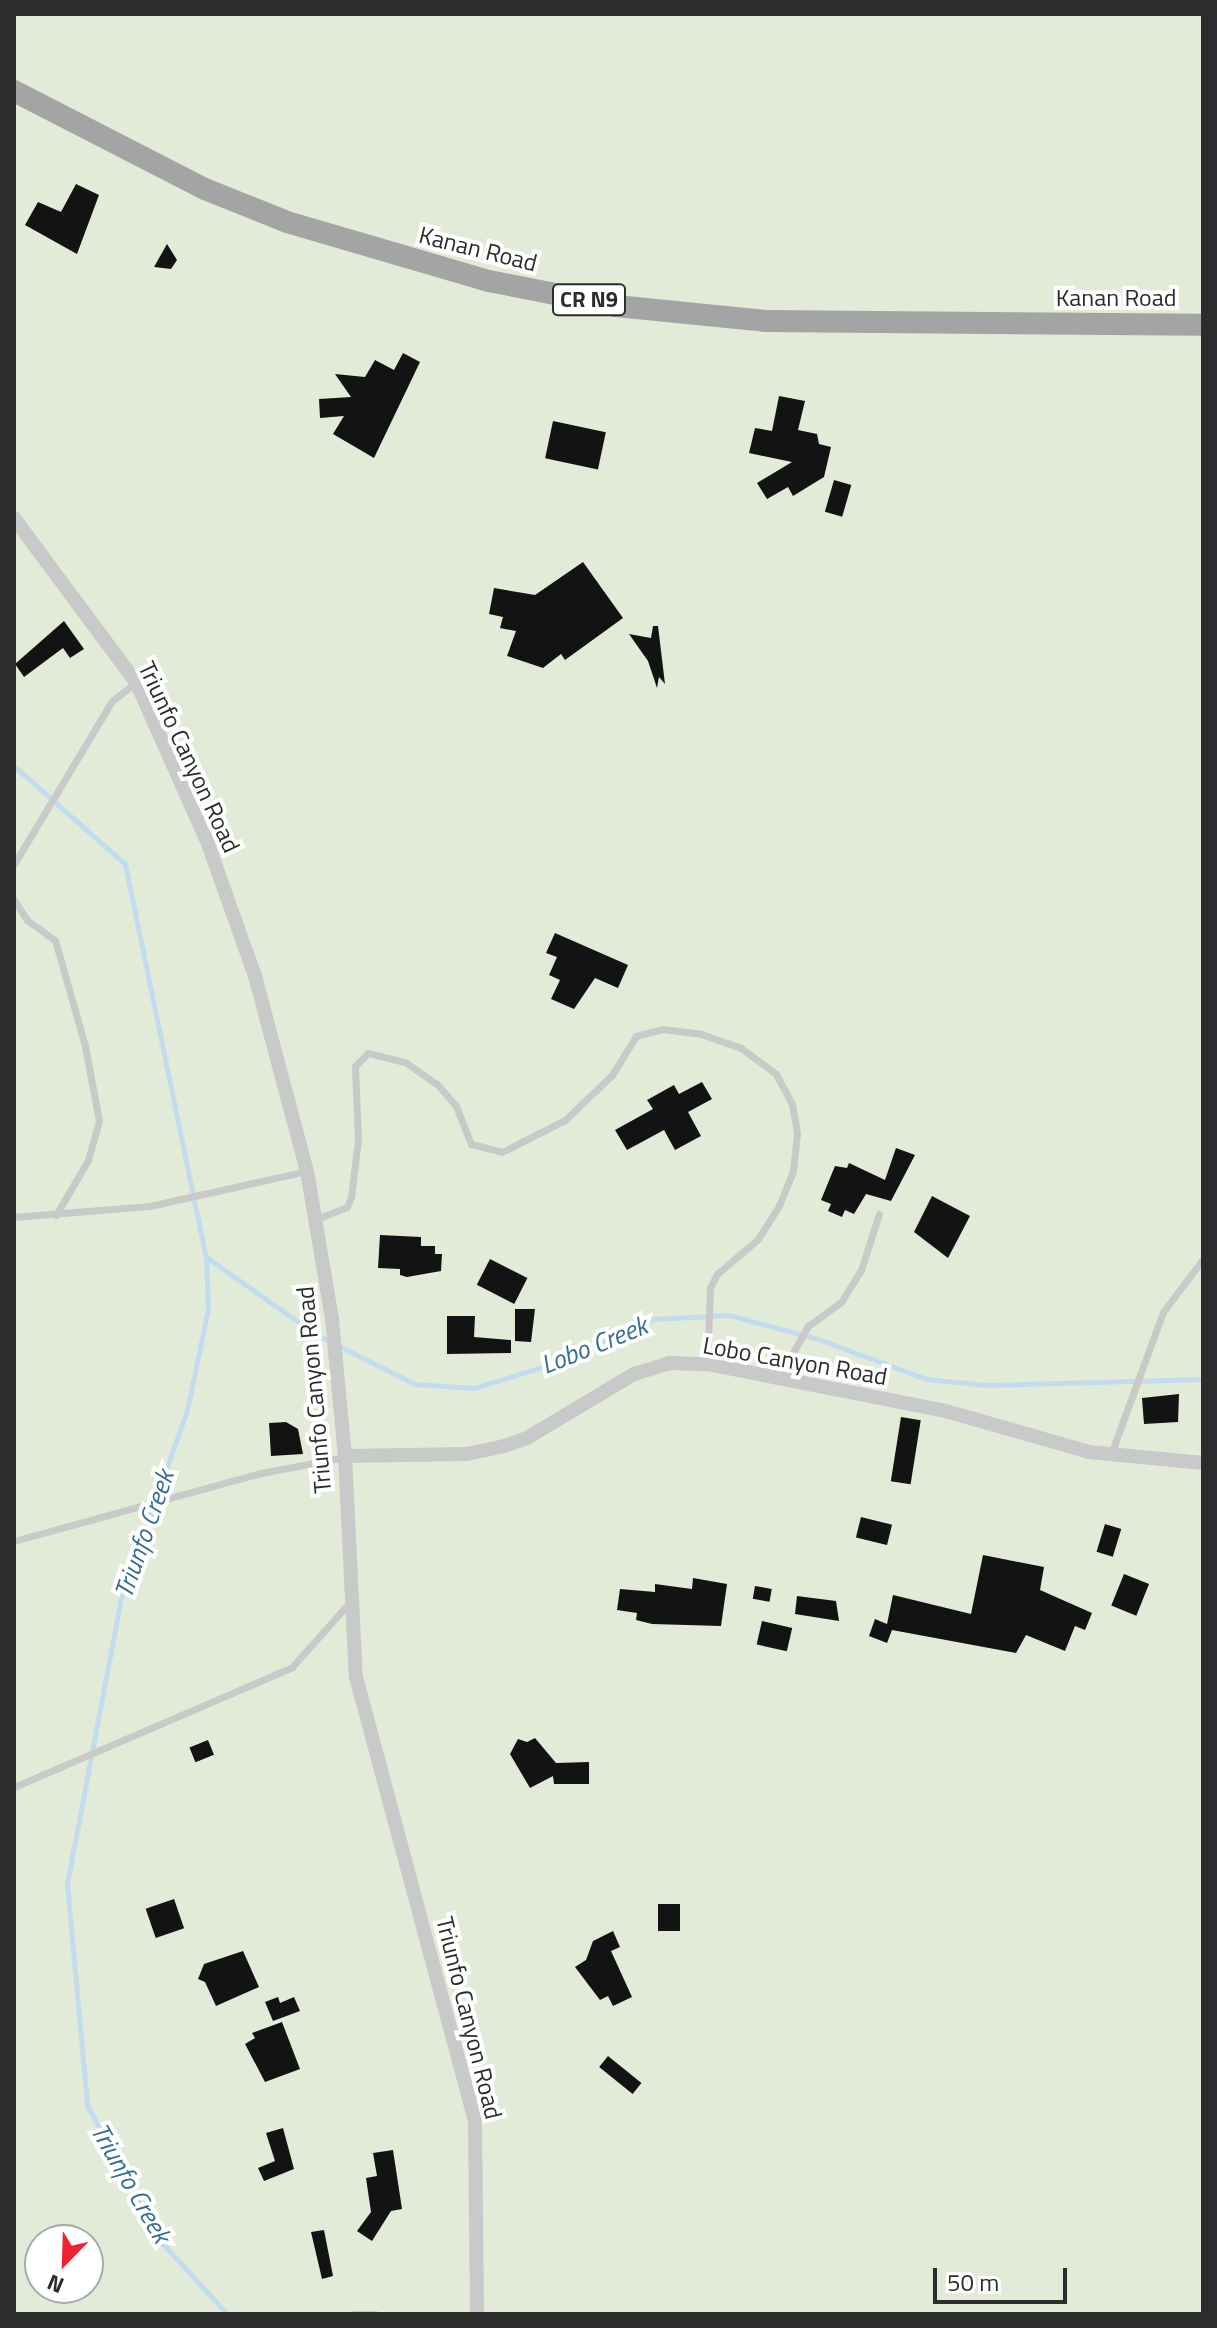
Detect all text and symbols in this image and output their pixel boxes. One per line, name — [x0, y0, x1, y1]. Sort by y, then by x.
street label: Kanan Road — [416, 220, 540, 278]
road number: CR N9 — [551, 282, 627, 318]
street label: Kanan Road — [1056, 284, 1176, 312]
street label: Triunfo Canyon Road — [132, 657, 246, 857]
street label: Triunfo Canyon Road — [291, 1285, 337, 1495]
water label: Lobo Creek — [536, 1310, 652, 1380]
street label: Lobo Canyon Road — [701, 1331, 889, 1391]
water label: Triunfo Creek — [108, 1466, 180, 1602]
street label: Triunfo Canyon Road — [430, 1914, 508, 2122]
water label: Triunfo Creek — [84, 2118, 178, 2248]
north arrow — [24, 2224, 104, 2304]
scale bar — [937, 2252, 1071, 2302]
text: 50 m — [947, 2264, 999, 2300]
text: N — [42, 2266, 69, 2303]

